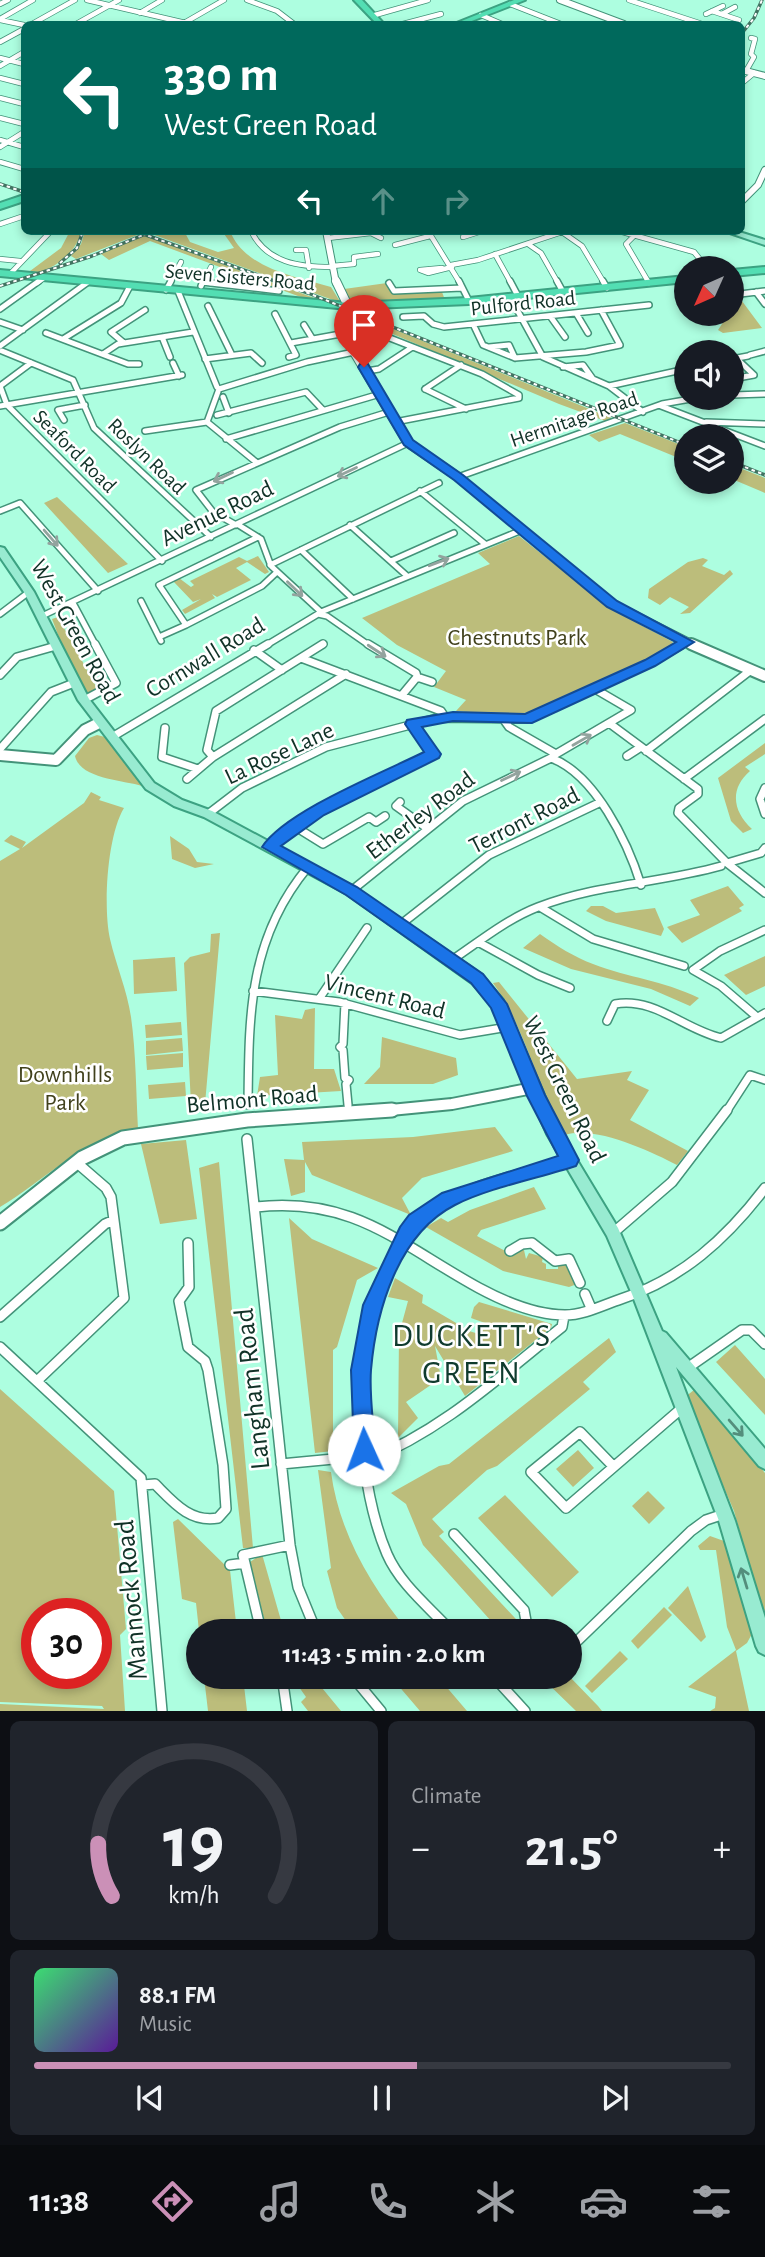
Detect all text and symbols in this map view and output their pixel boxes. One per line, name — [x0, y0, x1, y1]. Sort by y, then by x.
icon: left — [49, 49, 140, 140]
text: 330 m — [164, 51, 279, 100]
text: West Green Road — [164, 109, 377, 141]
icon: left — [291, 182, 329, 220]
icon: ahead — [364, 182, 402, 220]
icon: right — [437, 182, 475, 220]
north arrow — [674, 256, 744, 326]
map controls — [674, 256, 744, 494]
street label: Seven Sisters Road — [164, 260, 316, 295]
street label: Pulford Road — [470, 288, 577, 319]
pin — [334, 295, 394, 367]
icon: arrive — [345, 306, 383, 344]
button: sound — [674, 340, 744, 410]
street label: Hermitage Road — [507, 388, 641, 451]
street label: Seaford Road — [29, 406, 120, 497]
street label: Roslyn Road — [104, 414, 190, 498]
button: layers — [674, 424, 744, 494]
one-way arrow — [337, 466, 358, 480]
one-way arrow — [212, 471, 234, 484]
street label: Avenue Road — [158, 476, 277, 551]
one-way arrow — [43, 529, 59, 547]
one-way arrow — [427, 555, 449, 568]
street label: West Green Road — [26, 556, 124, 707]
one-way arrow — [286, 581, 303, 598]
street label: Cornwall Road — [142, 613, 269, 703]
park label: Chestnuts Park — [447, 626, 587, 650]
one-way arrow — [366, 644, 386, 658]
street label: La Rose Lane — [221, 718, 338, 790]
one-way arrow — [571, 733, 591, 747]
street label: Etherley Road — [362, 767, 479, 864]
one-way arrow — [500, 769, 521, 782]
street label: Terront Road — [466, 783, 583, 859]
street label: Vincent Road — [322, 970, 448, 1024]
street label: West Green Road — [518, 1012, 610, 1167]
park label: Downhills Park — [18, 1063, 112, 1115]
street label: Belmont Road — [185, 1082, 319, 1118]
street label: Langham Road — [231, 1307, 275, 1471]
district label: DUCKETT'S GREEN — [392, 1320, 552, 1389]
position arrow — [327, 1413, 401, 1487]
one-way arrow — [728, 1419, 744, 1437]
street label: Mannock Road — [111, 1519, 153, 1681]
one-way arrow — [737, 1568, 750, 1590]
speed limit sign: 30 — [21, 1598, 112, 1689]
text: 11:43 · 5 min · 2.0 km — [283, 1641, 485, 1667]
text: Climate — [412, 1785, 481, 1808]
text: 19 — [163, 1809, 224, 1882]
text: 21.5° — [525, 1823, 618, 1875]
text: − — [412, 1830, 430, 1868]
text: + — [713, 1830, 731, 1868]
text: km/h — [168, 1883, 220, 1908]
text: 88.1 FM — [139, 1982, 216, 2008]
text: Music — [139, 2013, 191, 2036]
icon: previous — [131, 2079, 169, 2117]
icon: pause — [363, 2079, 401, 2117]
icon: next — [596, 2079, 634, 2117]
icon: directions — [148, 2177, 197, 2226]
icon: music — [256, 2177, 305, 2226]
icon: phone — [363, 2177, 412, 2226]
icon: climate — [471, 2177, 520, 2226]
icon: car — [579, 2177, 628, 2226]
icon: filters — [687, 2177, 736, 2226]
text: 11:38 — [29, 2185, 89, 2217]

